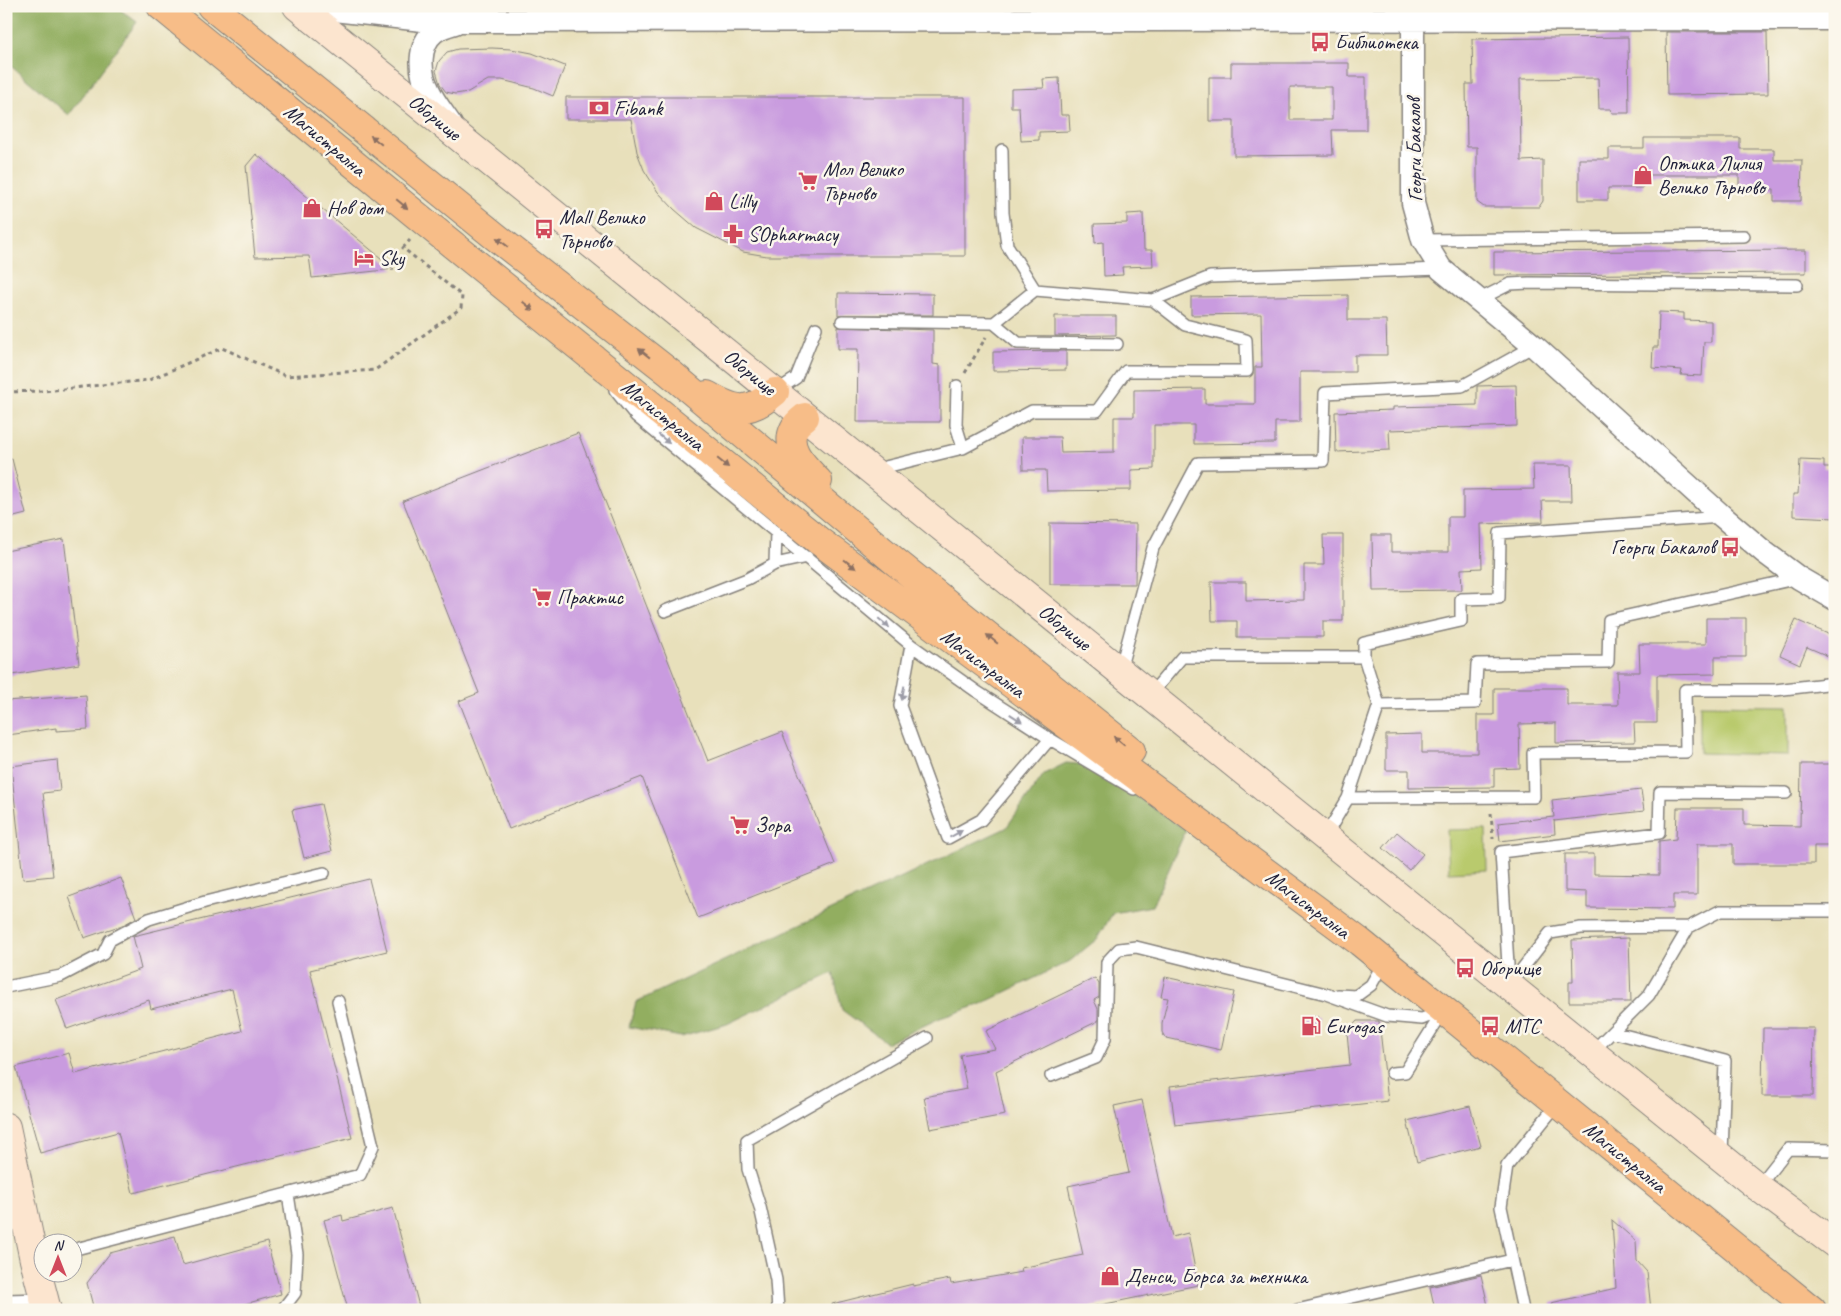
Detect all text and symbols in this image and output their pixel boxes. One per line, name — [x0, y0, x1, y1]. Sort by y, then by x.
place label: Библиотека — [1335, 29, 1419, 55]
bus stop icon: Библиотека — [1309, 31, 1331, 53]
street label: Оборище — [403, 88, 467, 147]
street label: Георги Бакалов — [1400, 94, 1428, 202]
place label: Fibank — [614, 95, 664, 121]
bank icon: Fibank — [588, 97, 610, 119]
street label: Магистрална — [279, 98, 373, 183]
one-way arrow — [369, 135, 382, 146]
place label: Оптика Лилия Велико Търново — [1658, 150, 1768, 200]
place label: Мол Велико Търново — [823, 156, 905, 206]
shop icon: Оптика Лилия Велико Търново — [1632, 164, 1654, 186]
supermarket icon: Мол Велико Търново — [797, 170, 819, 192]
place label: Lilly — [729, 188, 758, 214]
shop icon: Lilly — [703, 190, 725, 212]
place label: Нов дом — [327, 195, 385, 221]
shop icon: Нов дом — [301, 197, 323, 219]
one-way arrow — [395, 198, 408, 209]
place label: Mall Велико Търново — [559, 204, 646, 254]
bus stop icon: Mall Велико Търново — [533, 218, 555, 240]
place label: SOpharmacy — [748, 221, 840, 247]
pharmacy icon: SOpharmacy — [722, 223, 744, 245]
one-way arrow — [496, 237, 509, 248]
place label: Sky — [379, 245, 406, 271]
hotel icon: Sky — [353, 247, 375, 269]
one-way arrow — [521, 301, 534, 312]
street label: Оборище — [718, 343, 782, 402]
one-way arrow — [637, 348, 651, 358]
street label: Магистрална — [616, 374, 711, 457]
one-way arrow — [657, 434, 670, 445]
one-way arrow — [716, 458, 729, 469]
place label: Георги Бакалов — [1611, 534, 1719, 560]
bus stop icon: Георги Бакалов — [1719, 536, 1741, 558]
one-way arrow — [843, 559, 857, 569]
place label: Практис — [557, 584, 625, 610]
supermarket icon: Практис — [531, 586, 553, 608]
street label: Оборище — [1033, 598, 1097, 657]
one-way arrow — [878, 617, 891, 628]
street label: Магистрална — [936, 623, 1032, 704]
one-way arrow — [985, 634, 999, 644]
one-way arrow — [898, 686, 906, 702]
one-way arrow — [1010, 713, 1023, 722]
one-way arrow — [1113, 735, 1126, 746]
place label: Зора — [755, 812, 792, 838]
supermarket icon: Зора — [729, 814, 751, 836]
one-way arrow — [948, 830, 963, 838]
street label: Магистрална — [1261, 864, 1357, 945]
place label: Оборище — [1480, 955, 1541, 981]
bus stop icon: Оборище — [1454, 957, 1476, 979]
place label: Eurogas — [1326, 1013, 1385, 1039]
place label: МТС — [1505, 1013, 1543, 1039]
fuel station icon: Eurogas — [1300, 1015, 1322, 1037]
bus stop icon: МТС — [1479, 1015, 1501, 1037]
street label: Магистрална — [1578, 1116, 1673, 1199]
north arrow — [32, 1234, 82, 1284]
text: N — [54, 1237, 65, 1254]
place label: Денси, Борса за техника — [1125, 1263, 1310, 1289]
shop icon: Денси, Борса за техника — [1099, 1265, 1121, 1287]

